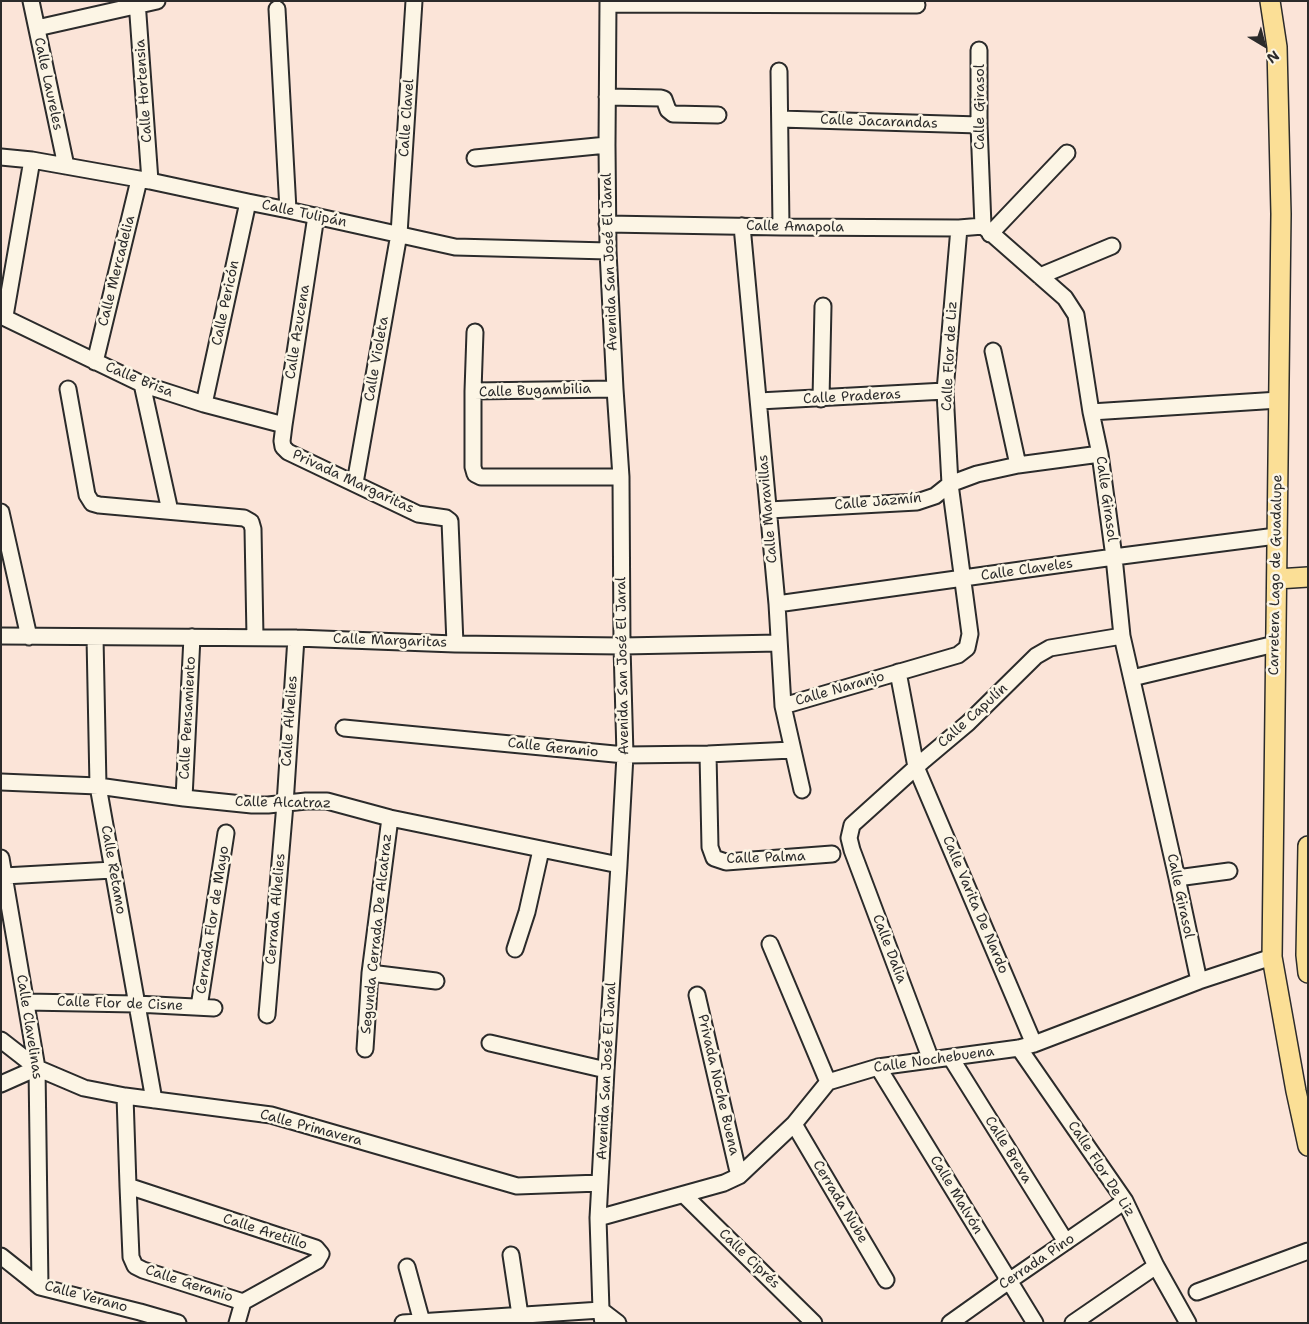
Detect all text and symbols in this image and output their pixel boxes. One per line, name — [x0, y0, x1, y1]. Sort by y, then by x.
north arrow — [1239, 20, 1289, 70]
street label: Calle Laureles — [30, 36, 66, 132]
street label: Calle Hortensia — [132, 39, 156, 143]
text: N — [1263, 46, 1283, 68]
street label: Calle Girasol — [972, 64, 988, 150]
street label: Calle Clavel — [396, 78, 418, 158]
street label: Calle Jacarandas — [820, 112, 938, 132]
street label: Avenida San José El Jaral — [598, 173, 622, 351]
street label: Calle Tulipán — [260, 197, 348, 231]
street label: Calle Mercadelia — [95, 214, 139, 328]
street label: Calle Amapola — [746, 218, 844, 236]
street label: Calle Pericón — [209, 259, 243, 347]
street label: Calle Azucena — [282, 283, 314, 381]
street label: Calle Flor de Liz — [939, 301, 961, 411]
street label: Calle Violeta — [361, 315, 393, 403]
street label: Calle Brisa — [103, 359, 175, 401]
street label: Calle Bugambilia — [479, 381, 591, 401]
street label: Calle Praderas — [803, 386, 901, 408]
street label: Privada Margaritas — [289, 446, 417, 518]
street label: Calle Maravillas — [755, 454, 781, 564]
street label: Calle Girasol — [1092, 455, 1120, 543]
street label: Carretera Lago de Guadalupe — [1266, 474, 1286, 676]
street label: Calle Jazmín — [834, 490, 922, 514]
street label: Calle Claveles — [980, 555, 1074, 585]
street label: Avenida San José El Jaral — [613, 577, 633, 755]
street label: Calle Margaritas — [333, 631, 447, 651]
street label: Calle Pensamiento — [176, 656, 200, 780]
street label: Calle Naranjo — [793, 668, 887, 710]
street label: Calle Alhelies — [278, 675, 302, 767]
street label: Calle Capulín — [935, 680, 1011, 752]
street label: Calle Geranio — [507, 735, 599, 761]
street label: Calle Alcatraz — [235, 794, 331, 812]
street label: Calle Retamo — [97, 824, 129, 916]
street label: Segunda Cerrada De Alcatraz — [358, 833, 396, 1035]
street label: Calle Varita De Nardo — [938, 834, 1012, 976]
street label: Cerrada Flor de Mayo — [193, 845, 233, 995]
street label: Calle Palma — [726, 848, 806, 868]
street label: Cerrada Alhelies — [263, 852, 289, 966]
street label: Calle Girasol — [1163, 852, 1197, 940]
street label: Calle Dalia — [868, 912, 910, 986]
street label: Calle Clavelinas — [12, 973, 46, 1081]
street label: Avenida San José El Jaral — [594, 982, 620, 1160]
street label: Calle Flor de Cisne — [57, 993, 183, 1015]
street label: Privada Noche Buena — [694, 1013, 742, 1157]
street label: Calle Nochebuena — [873, 1043, 995, 1077]
street label: Calle Primavera — [258, 1106, 364, 1150]
street label: Calle Breva — [981, 1113, 1035, 1187]
street label: Calle Flor De Liz — [1064, 1118, 1138, 1220]
street label: Calle Malvón — [926, 1153, 986, 1237]
street label: Cerrada Nube — [809, 1158, 871, 1246]
street label: Calle Aretillo — [221, 1210, 309, 1254]
street label: Calle Ciprés — [715, 1226, 783, 1292]
street label: Cerrada Pino — [996, 1231, 1078, 1293]
street label: Calle Geranio — [143, 1262, 235, 1306]
street label: Calle Verano — [43, 1278, 129, 1316]

